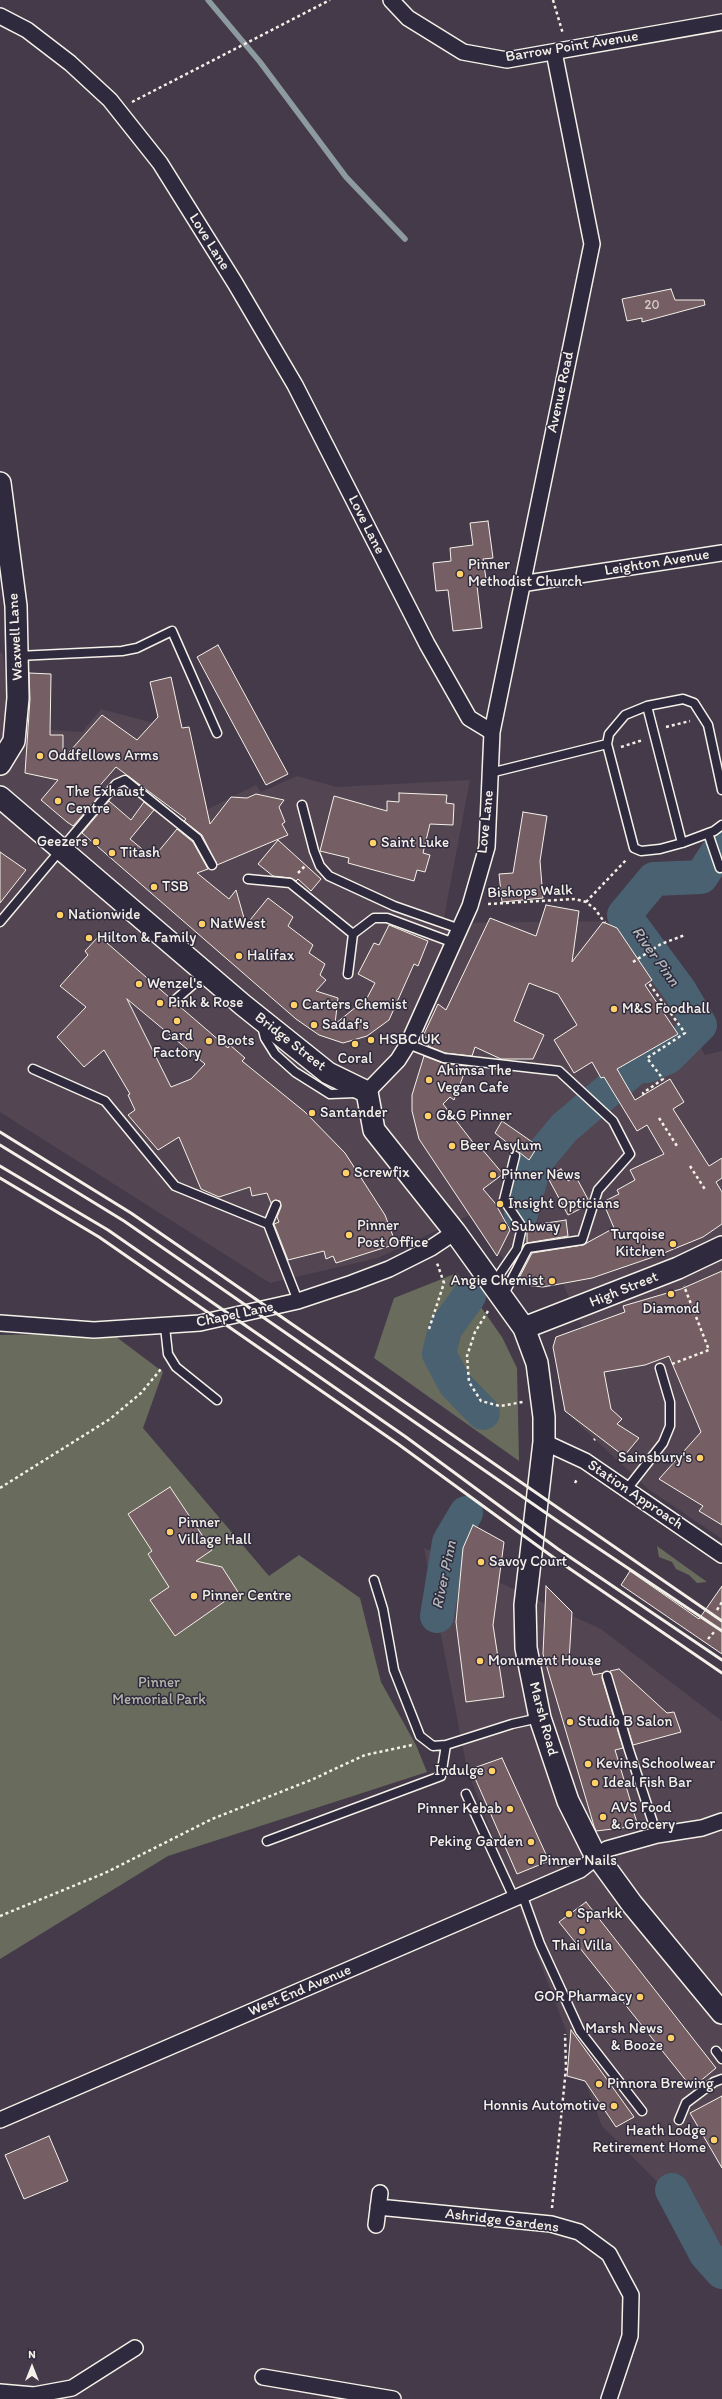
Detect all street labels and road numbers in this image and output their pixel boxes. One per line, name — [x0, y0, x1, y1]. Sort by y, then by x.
street label: Barrow Point Avenue — [504, 28, 640, 66]
street label: Love Lane — [184, 210, 234, 274]
street label: Avenue Road — [544, 350, 578, 434]
street label: Love Lane — [344, 493, 388, 557]
street label: Leighton Avenue — [603, 546, 711, 580]
street label: Waxwell Lane — [5, 593, 27, 681]
street label: Love Lane — [474, 789, 498, 855]
street label: Bishops Walk — [487, 882, 573, 902]
street label: Bridge Street — [251, 1009, 329, 1075]
street label: High Street — [587, 1268, 661, 1312]
street label: Chapel Lane — [195, 1298, 275, 1332]
street label: Station Approach — [584, 1456, 686, 1534]
street label: Marsh Road — [524, 1680, 562, 1758]
street label: West End Avenue — [246, 1961, 354, 2021]
street label: Ashridge Gardens — [444, 2205, 560, 2237]

